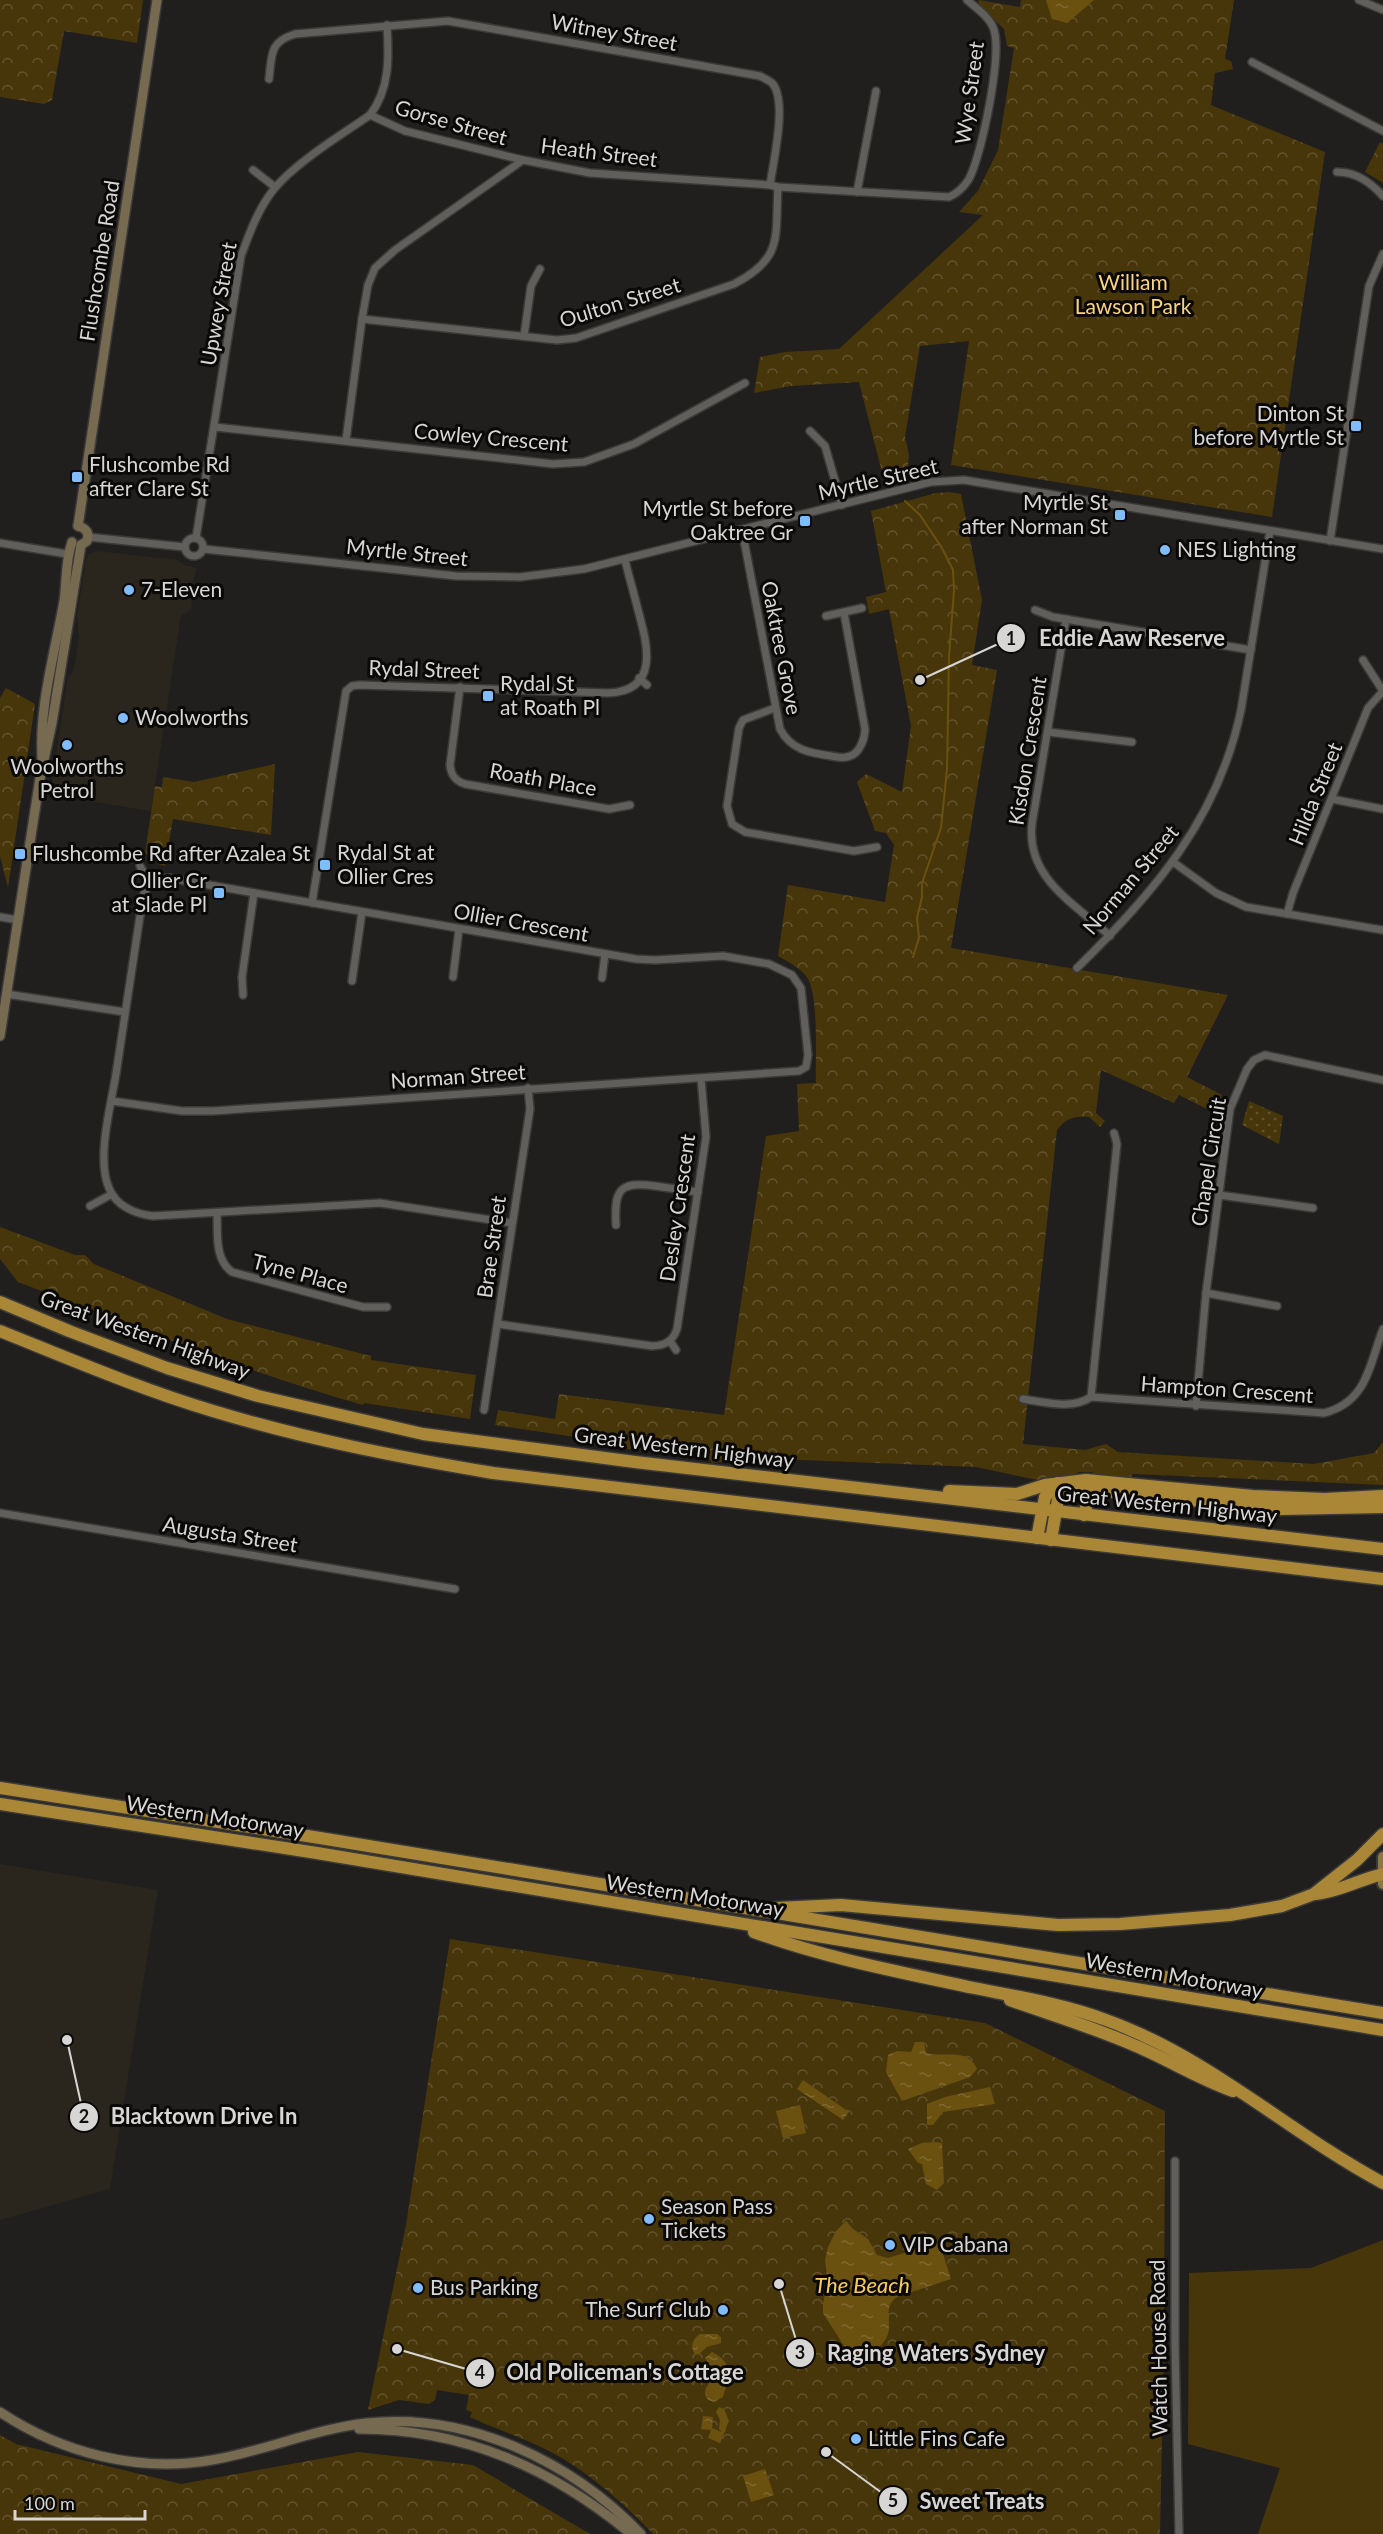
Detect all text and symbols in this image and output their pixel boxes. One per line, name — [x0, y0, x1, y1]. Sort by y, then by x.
street label: Witney Street — [549, 8, 680, 55]
street label: Wye Street — [949, 39, 988, 146]
street label: Gorse Street — [392, 94, 511, 150]
street label: Heath Street — [540, 132, 659, 171]
street label: Flushcombe Road — [73, 178, 124, 343]
street label: Upwey Street — [194, 240, 241, 367]
park label: William Lawson Park — [1075, 269, 1192, 318]
street label: Oulton Street — [556, 271, 683, 332]
place label: Dinton St before Myrtle St — [1194, 400, 1344, 449]
street label: Cowley Crescent — [413, 417, 570, 456]
marker: Dinton St before Myrtle St — [1349, 419, 1363, 433]
place label: Flushcombe Rd after Clare St — [89, 451, 230, 500]
street label: Myrtle Street — [815, 453, 940, 504]
marker: Flushcombe Rd after Clare St — [70, 470, 84, 484]
place label: Myrtle St after Norman St — [961, 489, 1108, 538]
place label: Myrtle St before Oaktree Gr — [643, 495, 793, 544]
marker: Myrtle St after Norman St — [1113, 508, 1127, 522]
marker: Myrtle St before Oaktree Gr — [798, 514, 812, 528]
street label: Myrtle Street — [345, 533, 470, 570]
place label: NES Lighting — [1177, 536, 1296, 561]
marker: NES Lighting — [1158, 543, 1172, 557]
place label: 7-Eleven — [141, 576, 222, 601]
street label: Oaktree Grove — [757, 579, 808, 717]
marker: 7-Eleven — [122, 583, 136, 597]
callout: Eddie Aaw Reserve — [996, 618, 1237, 658]
text: Eddie Aaw Reserve — [1039, 624, 1225, 651]
text: 1 — [1006, 627, 1016, 649]
street label: Rydal Street — [368, 654, 481, 683]
place label: Rydal St at Roath Pl — [500, 670, 600, 719]
street label: Kisdon Crescent — [1002, 674, 1051, 827]
marker: Rydal St at Roath Pl — [481, 689, 495, 703]
place label: Woolworths — [135, 704, 249, 729]
marker: Woolworths — [116, 711, 130, 725]
marker: Woolworths Petrol — [60, 738, 74, 752]
street label: Hilda Street — [1283, 738, 1347, 849]
place label: Woolworths Petrol — [10, 753, 124, 802]
street label: Roath Place — [488, 757, 599, 800]
street label: Norman Street — [1077, 819, 1183, 939]
place label: Rydal St at Ollier Cres — [337, 839, 435, 888]
place label: Flushcombe Rd after Azalea St — [32, 840, 311, 865]
marker: Flushcombe Rd after Azalea St — [13, 847, 27, 861]
marker: Rydal St at Ollier Cres — [318, 858, 332, 872]
place label: Ollier Cr at Slade Pl — [111, 867, 207, 916]
marker: Ollier Cr at Slade Pl — [212, 886, 226, 900]
street label: Ollier Crescent — [452, 897, 591, 946]
street label: Norman Street — [390, 1058, 527, 1093]
street label: Chapel Circuit — [1185, 1095, 1230, 1228]
street label: Desley Crescent — [654, 1132, 699, 1283]
street label: Brae Street — [471, 1194, 510, 1300]
street label: Tyne Place — [250, 1248, 351, 1297]
street label: Great Western Highway — [37, 1284, 254, 1383]
street label: Hampton Crescent — [1140, 1370, 1315, 1407]
street label: Great Western Highway — [573, 1421, 796, 1472]
street label: Great Western Highway — [1056, 1480, 1279, 1528]
street label: Augusta Street — [161, 1511, 300, 1557]
street label: Western Motorway — [125, 1789, 306, 1842]
street label: Western Motorway — [605, 1868, 786, 1921]
street label: Western Motorway — [1084, 1947, 1265, 2002]
callout: Blacktown Drive In — [69, 2097, 309, 2137]
text: Blacktown Drive In — [111, 2102, 297, 2129]
text: 2 — [79, 2105, 89, 2127]
place label: Season Pass Tickets — [661, 2193, 773, 2242]
marker: Season Pass Tickets — [642, 2212, 656, 2226]
place label: VIP Cabana — [902, 2231, 1008, 2256]
marker: VIP Cabana — [883, 2238, 897, 2252]
street label: Watch House Road — [1143, 2259, 1172, 2437]
water label: The Beach — [814, 2271, 910, 2298]
place label: Bus Parking — [430, 2274, 538, 2299]
marker: Bus Parking — [411, 2281, 425, 2295]
place label: The Surf Club — [585, 2296, 711, 2321]
marker: The Surf Club — [716, 2303, 730, 2317]
callout: Raging Waters Sydney — [785, 2333, 1057, 2373]
text: Raging Waters Sydney — [827, 2339, 1045, 2366]
text: 3 — [795, 2341, 805, 2363]
callout: Old Policeman's Cottage — [465, 2353, 756, 2393]
text: Old Policeman's Cottage — [506, 2358, 744, 2385]
text: 4 — [475, 2361, 485, 2383]
place label: Little Fins Cafe — [868, 2425, 1005, 2450]
marker: Little Fins Cafe — [849, 2432, 863, 2446]
callout: Sweet Treats — [878, 2481, 1057, 2521]
scale bar — [15, 2483, 146, 2521]
text: Sweet Treats — [920, 2487, 1044, 2514]
text: 5 — [888, 2489, 898, 2511]
text: 100 m — [24, 2492, 75, 2514]

